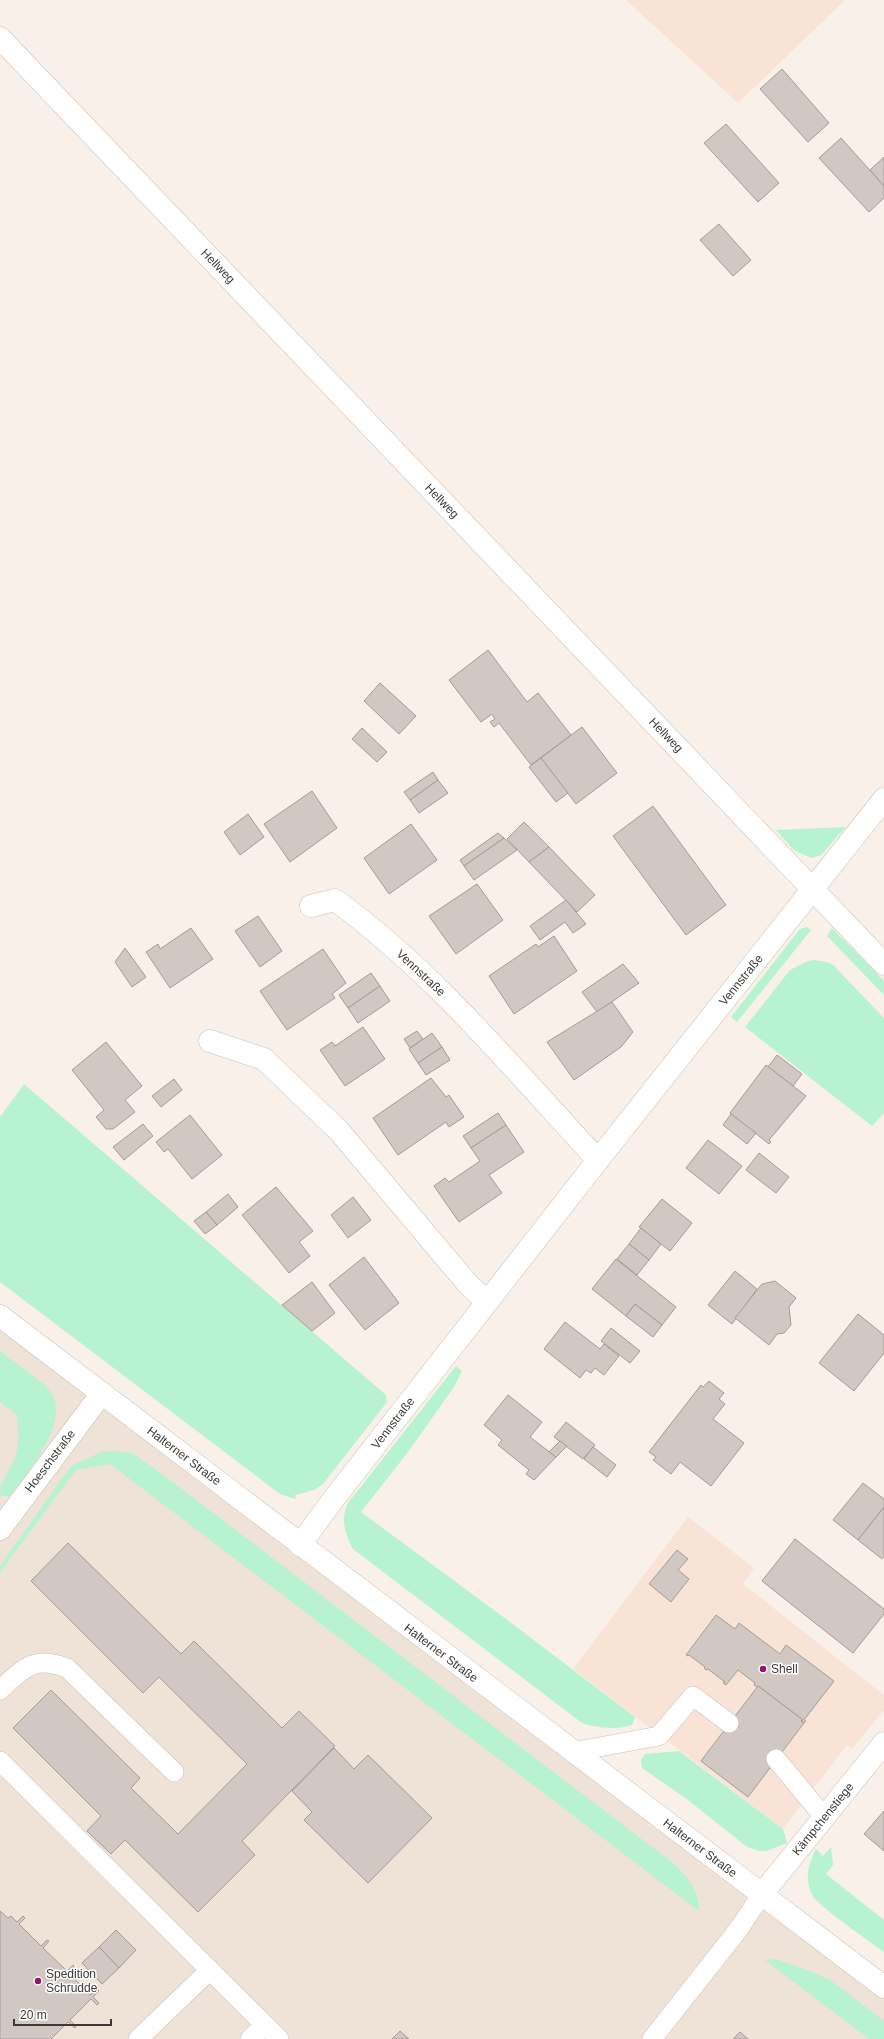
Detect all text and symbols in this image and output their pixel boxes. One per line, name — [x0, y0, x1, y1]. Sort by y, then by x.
street label: Hellweg — [198, 246, 238, 286]
street label: Hellweg — [422, 481, 462, 521]
street label: Hellweg — [646, 715, 686, 755]
street label: Vennstraße — [394, 947, 448, 999]
street label: Vennstraße — [716, 951, 766, 1008]
street label: Vennstraße — [369, 1394, 418, 1451]
street label: Halterner Straße — [144, 1424, 224, 1488]
street label: Hoeschstraße — [22, 1427, 78, 1495]
street label: Halterner Straße — [401, 1621, 481, 1685]
place label: Shell — [771, 1662, 798, 1676]
marker: Shell — [758, 1664, 768, 1674]
street label: Kämpchenstiege — [789, 1780, 857, 1858]
street label: Halterner Straße — [660, 1816, 740, 1880]
place label: Spedition Schrudde — [46, 1967, 98, 1995]
marker: Spedition Schrudde — [33, 1976, 43, 1986]
scale bar — [14, 2001, 111, 2027]
text: 20 m — [20, 2008, 47, 2022]

